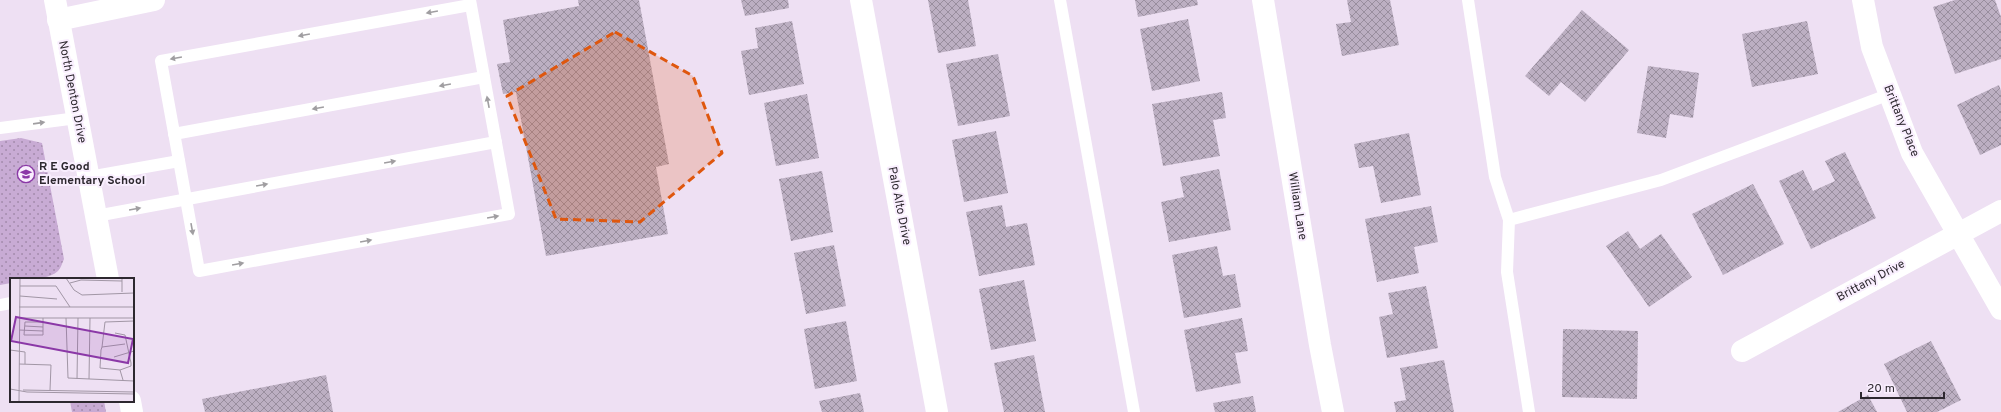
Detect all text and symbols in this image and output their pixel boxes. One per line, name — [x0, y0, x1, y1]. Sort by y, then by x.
one-way arrow — [426, 9, 438, 15]
one-way arrow — [298, 32, 310, 38]
street label: North Denton Drive — [54, 39, 90, 145]
one-way arrow — [170, 56, 182, 62]
one-way arrow — [439, 82, 452, 88]
street label: Brittany Place — [1879, 83, 1923, 159]
one-way arrow — [485, 96, 491, 108]
one-way arrow — [311, 105, 324, 111]
one-way arrow — [33, 120, 45, 126]
place label: R E Good Elementary School — [39, 159, 145, 189]
one-way arrow — [384, 159, 396, 165]
school or university icon: R E Good Elementary School — [16, 164, 36, 184]
street label: Palo Alto Drive — [884, 165, 914, 247]
street label: William Lane — [1284, 171, 1310, 241]
one-way arrow — [256, 182, 268, 188]
one-way arrow — [128, 206, 141, 212]
one-way arrow — [487, 214, 500, 220]
one-way arrow — [189, 223, 195, 235]
one-way arrow — [360, 237, 372, 243]
street label: Brittany Drive — [1834, 256, 1908, 306]
one-way arrow — [232, 261, 244, 267]
inset map — [10, 278, 134, 402]
scale bar — [1861, 374, 1944, 400]
text: 20 m — [1867, 381, 1895, 397]

